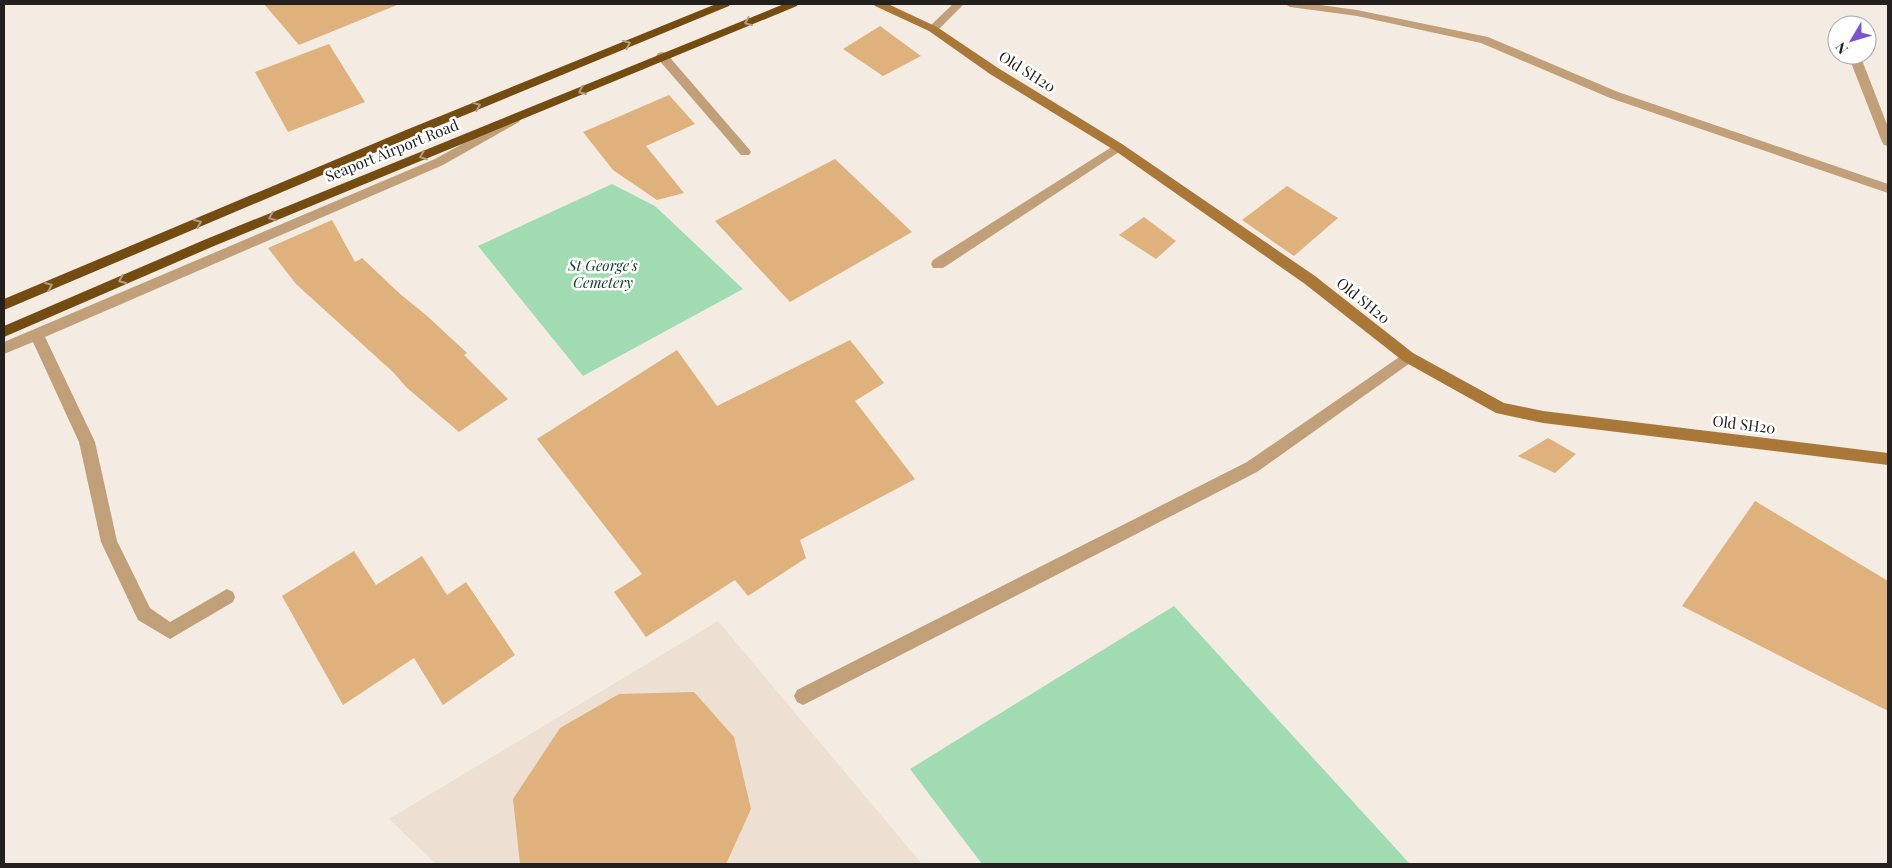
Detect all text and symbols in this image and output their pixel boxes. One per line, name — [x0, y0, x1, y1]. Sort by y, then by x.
north arrow — [1827, 15, 1877, 65]
one-way arrow — [744, 16, 753, 26]
text: N — [1831, 38, 1852, 58]
one-way arrow — [623, 40, 631, 50]
street label: Old SH20 — [995, 46, 1060, 96]
one-way arrow — [578, 85, 587, 95]
one-way arrow — [472, 101, 481, 112]
street label: Seaport Airport Road — [322, 114, 462, 186]
one-way arrow — [419, 150, 428, 161]
one-way arrow — [268, 211, 277, 222]
one-way arrow — [193, 219, 202, 229]
park label: St George's Cemetery — [567, 255, 638, 292]
street label: Old SH20 — [1333, 273, 1394, 328]
one-way arrow — [118, 274, 127, 285]
one-way arrow — [44, 282, 53, 293]
street label: Old SH20 — [1712, 410, 1777, 438]

